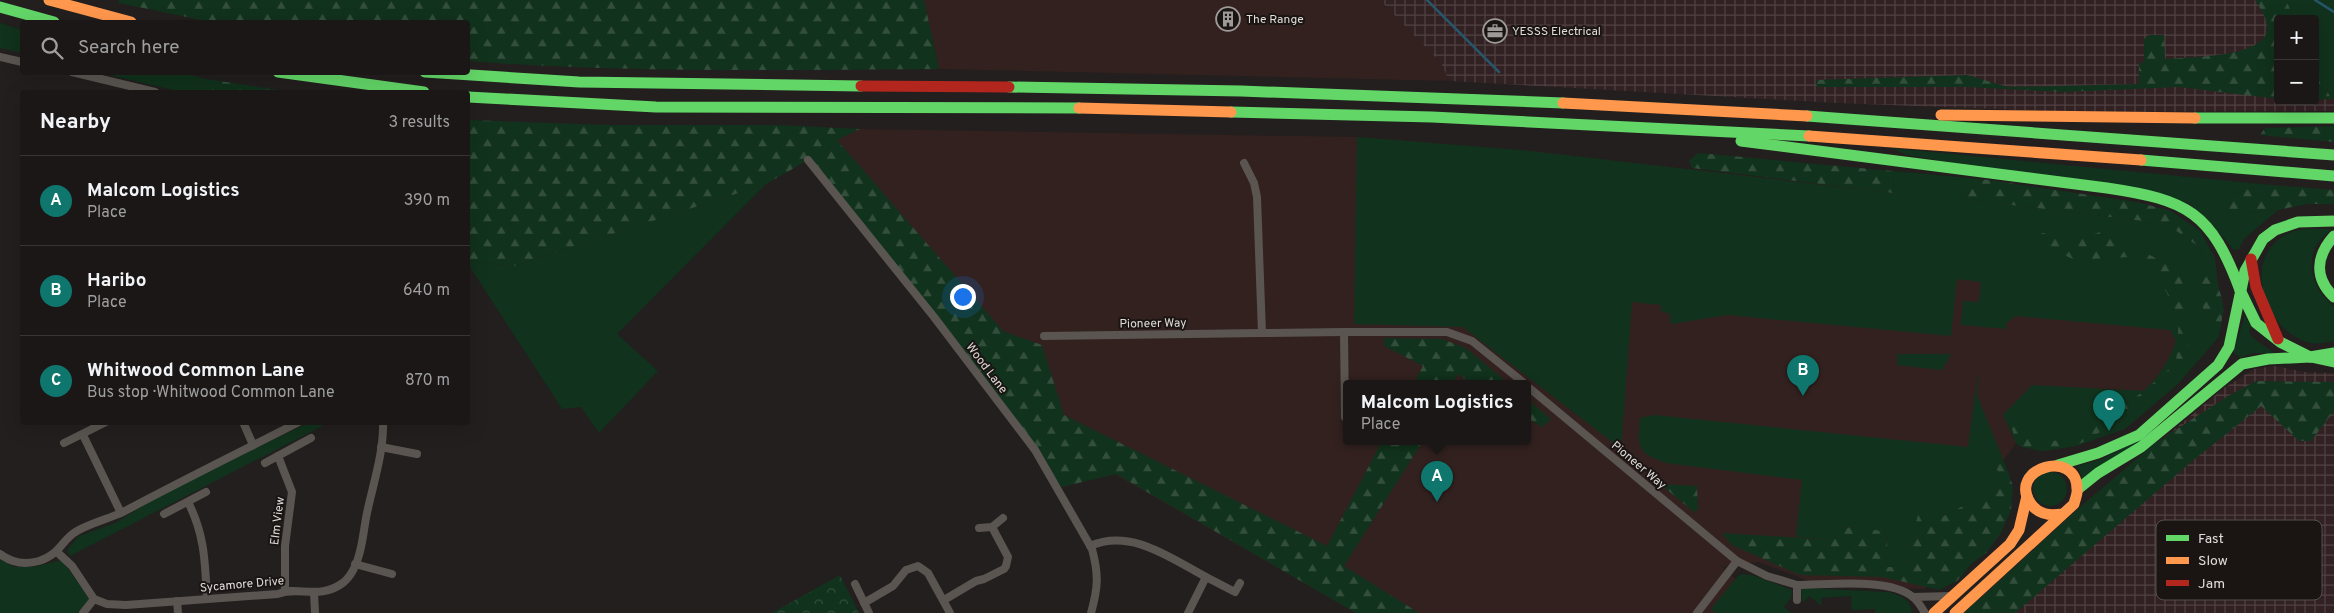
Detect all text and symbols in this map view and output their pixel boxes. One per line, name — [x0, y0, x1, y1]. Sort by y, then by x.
building icon: The Range — [1215, 6, 1241, 32]
place label: The Range — [1246, 12, 1304, 28]
map controls — [2274, 15, 2319, 105]
button: + — [2274, 15, 2319, 60]
office icon: YESSS Electrical — [1482, 18, 1508, 44]
search box — [20, 20, 470, 75]
place label: YESSS Electrical — [1512, 24, 1601, 40]
icon: search — [38, 34, 66, 62]
text: Search here — [78, 36, 180, 60]
button: − — [2274, 60, 2319, 105]
text: Nearby — [40, 109, 111, 136]
text: 3 results — [388, 113, 450, 133]
text: Malcom Logistics — [87, 179, 240, 203]
text: A — [50, 191, 62, 211]
text: 390 m — [404, 191, 450, 211]
text: Place — [87, 203, 127, 223]
text: Haribo — [87, 269, 146, 293]
text: B — [50, 281, 62, 301]
text: 640 m — [403, 281, 450, 301]
your location — [950, 284, 976, 310]
text: Place — [87, 293, 127, 313]
street label: Pioneer Way — [1119, 315, 1187, 333]
street label: Wood Lane — [962, 340, 1011, 397]
pin: B — [1787, 355, 1819, 396]
text: Whitwood Common Lane — [87, 359, 305, 383]
text: C — [51, 371, 61, 391]
text: 870 m — [405, 371, 450, 391]
popup — [1343, 380, 1531, 445]
text: Bus stop · Whitwood Common Lane — [87, 383, 335, 403]
pin: C — [2093, 390, 2125, 431]
text: Malcom Logistics — [1361, 391, 1513, 415]
text: Place — [1361, 415, 1400, 435]
street label: Pioneer Way — [1608, 438, 1669, 493]
pin: A — [1421, 461, 1453, 502]
street label: Elm View — [267, 496, 289, 546]
legend — [2156, 520, 2322, 600]
text: Fast — [2198, 531, 2224, 548]
text: Slow — [2198, 553, 2228, 570]
street label: Sycamore Drive — [199, 573, 285, 597]
text: Jam — [2198, 576, 2225, 593]

